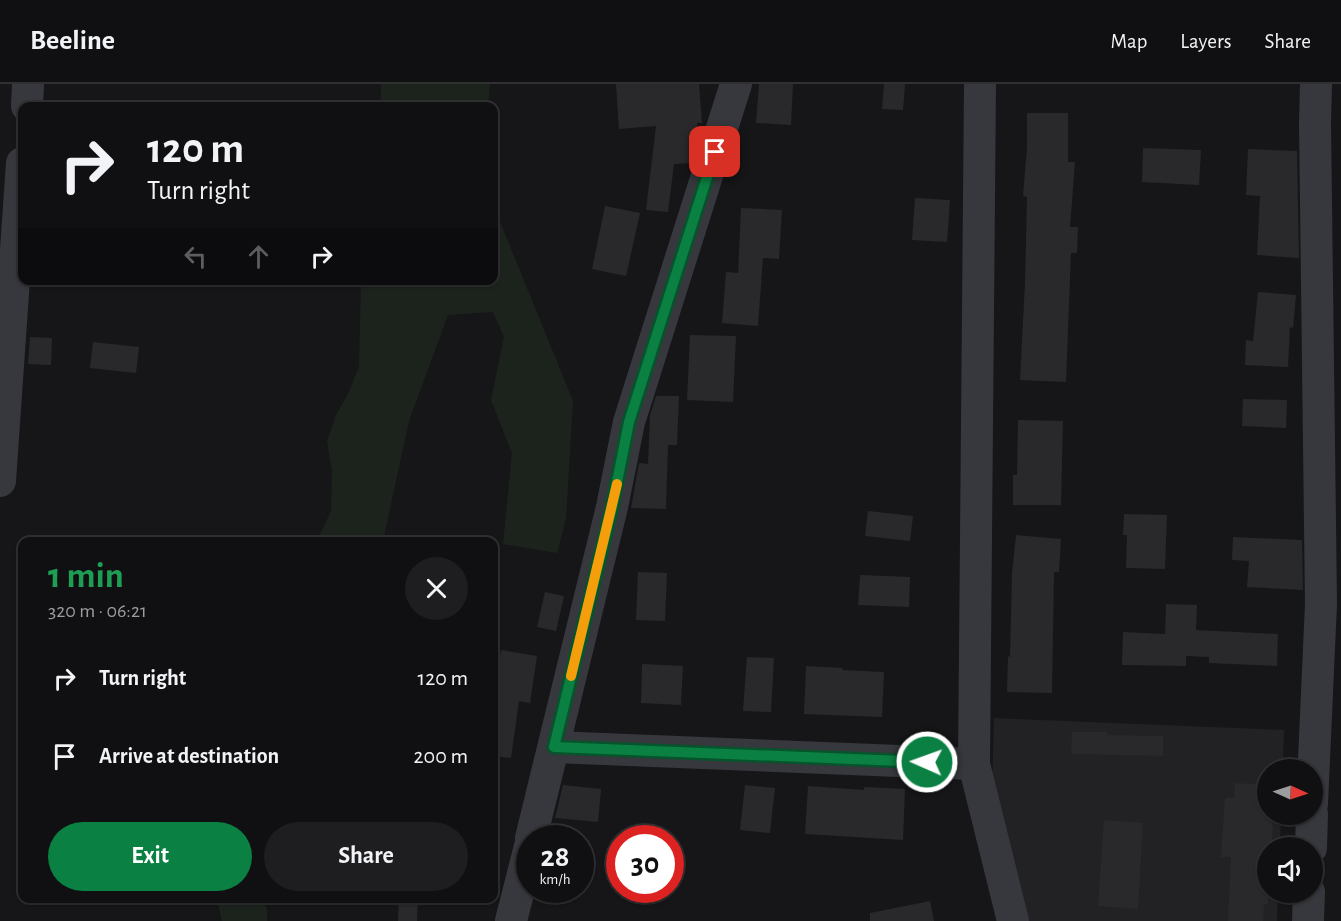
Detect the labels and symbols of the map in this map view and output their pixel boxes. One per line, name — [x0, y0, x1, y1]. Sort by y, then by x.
pin — [689, 126, 740, 177]
position arrow — [895, 730, 959, 794]
north arrow — [1257, 759, 1323, 825]
speed limit sign: 30 — [606, 825, 684, 903]

